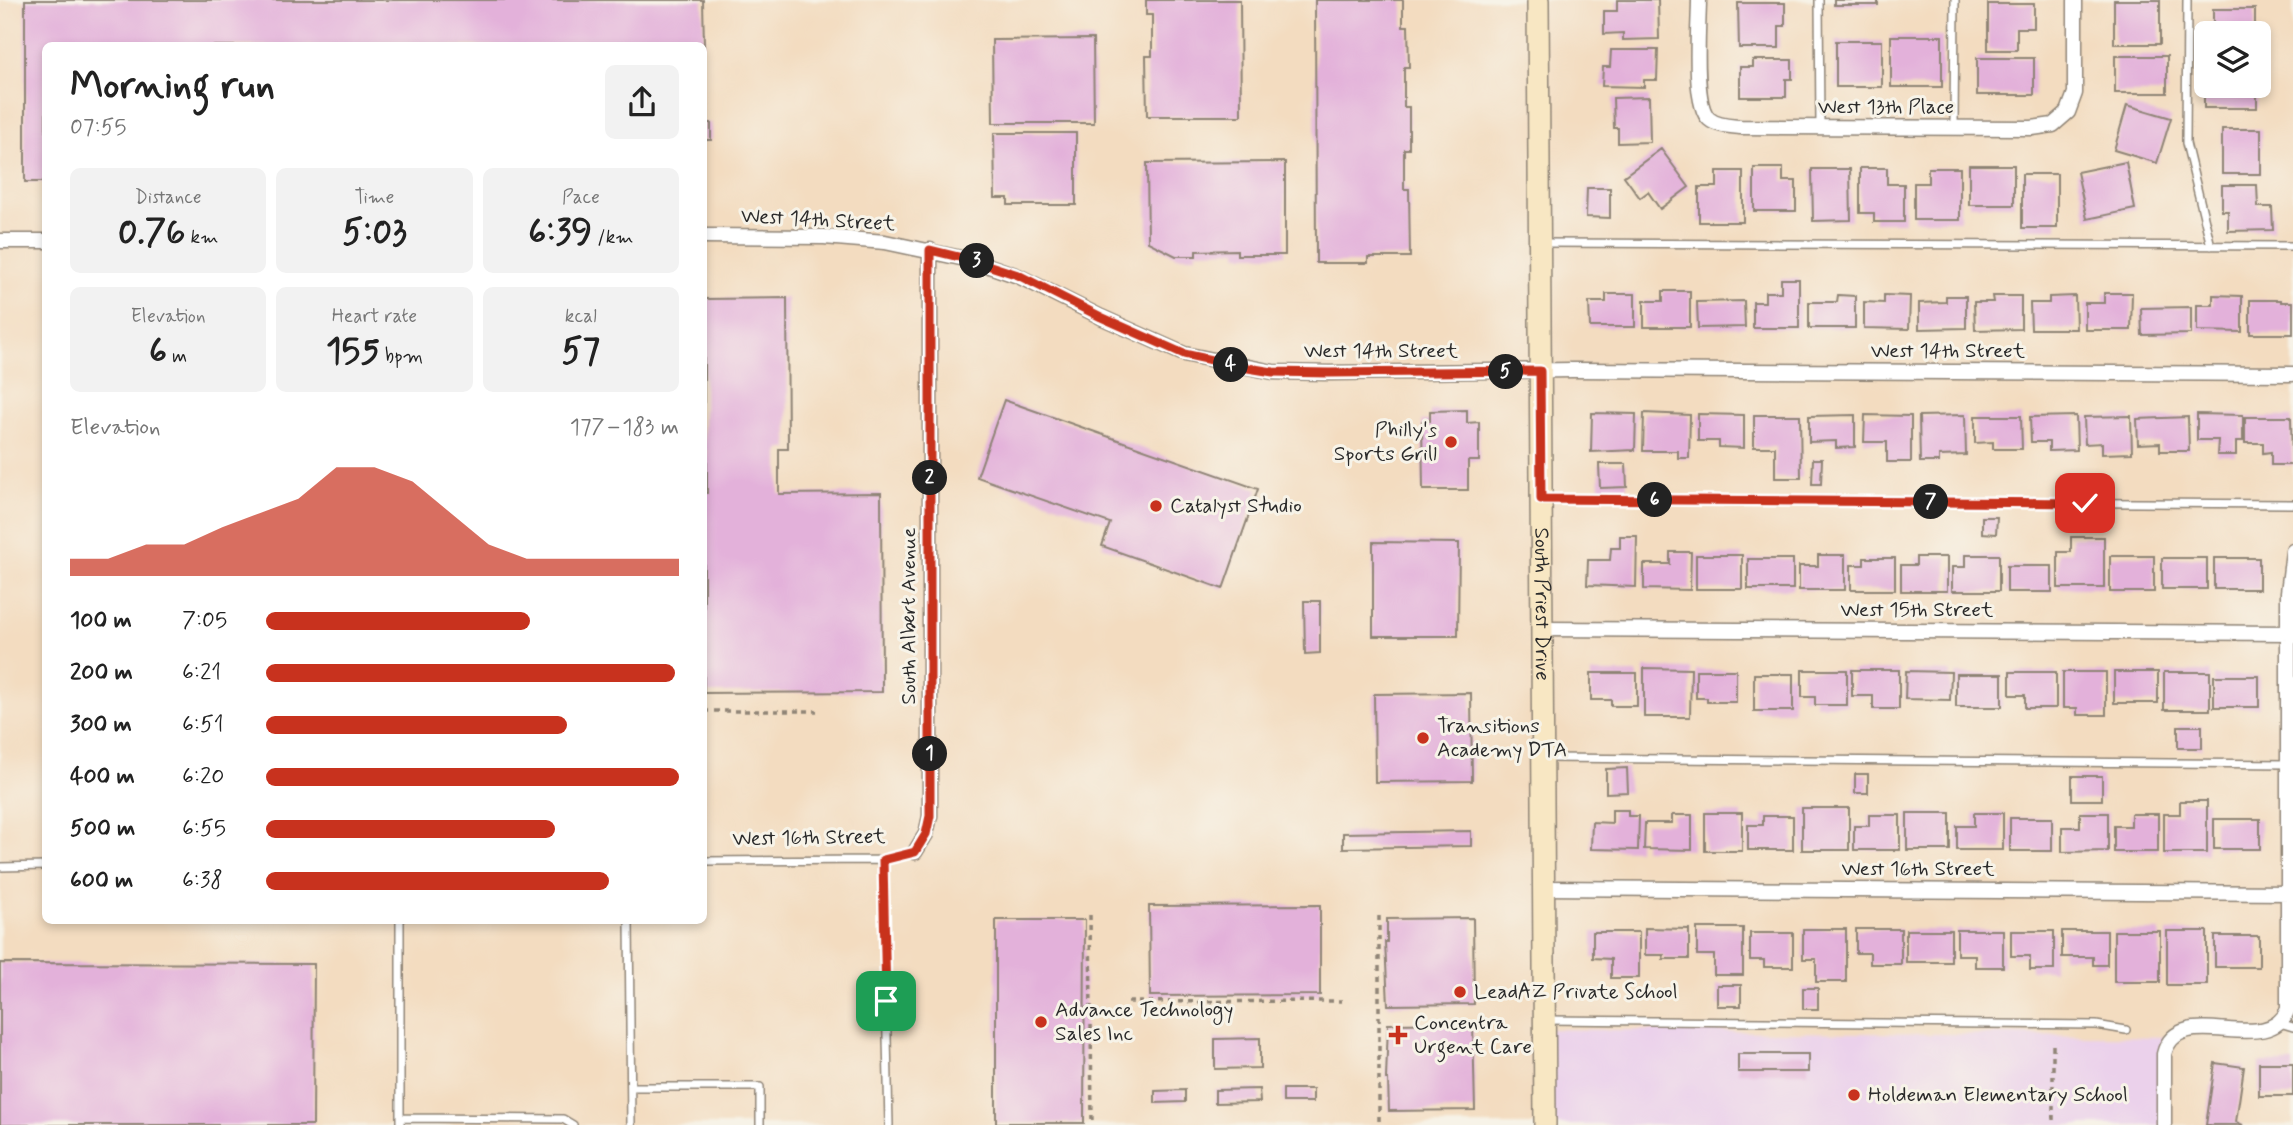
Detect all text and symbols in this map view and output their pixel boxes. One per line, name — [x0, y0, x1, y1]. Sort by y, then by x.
map controls — [2194, 21, 2271, 98]
button: layers — [2194, 21, 2271, 98]
text: Morning run — [70, 62, 275, 111]
button: share — [605, 65, 679, 139]
street label: West 13th Place — [1818, 93, 1954, 121]
text: 07:55 — [70, 113, 127, 143]
text: Distance — [135, 185, 202, 210]
text: Time — [355, 185, 394, 210]
text: Pace — [562, 185, 600, 210]
street label: West 14th Street — [740, 202, 896, 238]
text: 0.76 — [118, 210, 185, 256]
text: 5:03 — [342, 210, 407, 256]
text: 6:39 — [528, 210, 592, 256]
text: km — [185, 225, 218, 250]
text: /km — [592, 225, 633, 250]
pin: 3 — [960, 244, 995, 278]
text: 3 — [972, 248, 981, 273]
text: Elevation — [131, 304, 206, 329]
text: Heart rate — [332, 304, 417, 329]
text: kcal — [565, 304, 597, 329]
text: 6 — [149, 329, 167, 375]
text: 155 — [326, 329, 380, 375]
text: 57 — [562, 329, 600, 375]
street label: West 14th Street — [1304, 337, 1459, 365]
street label: West 14th Street — [1871, 337, 2026, 365]
text: m — [167, 344, 187, 369]
text: bpm — [380, 344, 423, 369]
pin: 4 — [1214, 348, 1248, 382]
text: 4 — [1225, 352, 1236, 377]
pin: 5 — [1488, 354, 1524, 390]
text: 5 — [1500, 359, 1511, 384]
text: Elevation — [70, 413, 161, 443]
text: 177–183 m — [570, 413, 679, 443]
place label: Philly's Sports Grill — [1334, 416, 1437, 468]
marker: Philly's Sports Grill — [1443, 434, 1459, 450]
pin: 2 — [912, 461, 948, 496]
text: 2 — [925, 465, 934, 490]
pin — [2055, 473, 2115, 533]
pin: 6 — [1638, 482, 1672, 518]
pin: 7 — [1913, 484, 1948, 520]
icon: check — [2066, 484, 2104, 522]
text: 6 — [1650, 487, 1659, 512]
text: 7 — [1925, 489, 1936, 514]
place label: Catalyst Studio — [1170, 492, 1302, 520]
marker: Catalyst Studio — [1148, 498, 1164, 514]
street label: South Albert Avenue — [895, 527, 923, 705]
street label: South Priest Drive — [1527, 527, 1556, 681]
street label: West 15th Street — [1841, 596, 1994, 624]
text: 100 m — [70, 606, 132, 636]
text: 7:05 — [182, 606, 227, 636]
text: 200 m — [70, 658, 133, 688]
text: 6:21 — [182, 658, 221, 688]
text: 300 m — [70, 710, 132, 740]
text: 6:51 — [182, 710, 224, 740]
place label: Transitions Academy DTA — [1437, 712, 1567, 764]
marker: Transitions Academy DTA — [1415, 730, 1431, 746]
pin: 1 — [912, 736, 948, 772]
text: 1 — [925, 741, 934, 766]
text: 400 m — [70, 762, 135, 792]
text: 6:20 — [182, 762, 224, 792]
text: 500 m — [70, 814, 135, 844]
text: 6:55 — [182, 814, 226, 844]
street label: West 16th Street — [732, 823, 886, 853]
street label: West 16th Street — [1841, 855, 1995, 883]
text: 600 m — [70, 866, 133, 896]
text: 6:38 — [182, 866, 223, 896]
pin — [856, 971, 916, 1031]
place label: LeadAZ Private School — [1474, 978, 1678, 1006]
icon: arrive — [867, 982, 905, 1020]
marker: LeadAZ Private School — [1452, 984, 1468, 1000]
place label: Advance Technology Sales Inc — [1055, 996, 1233, 1048]
place label: Concentra Urgent Care — [1414, 1009, 1532, 1063]
marker: Advance Technology Sales Inc — [1033, 1014, 1049, 1030]
marker: Concentra Urgent Care — [1388, 1025, 1408, 1045]
place label: Holdeman Elementary School — [1868, 1081, 2128, 1109]
marker: Holdeman Elementary School — [1846, 1087, 1862, 1103]

